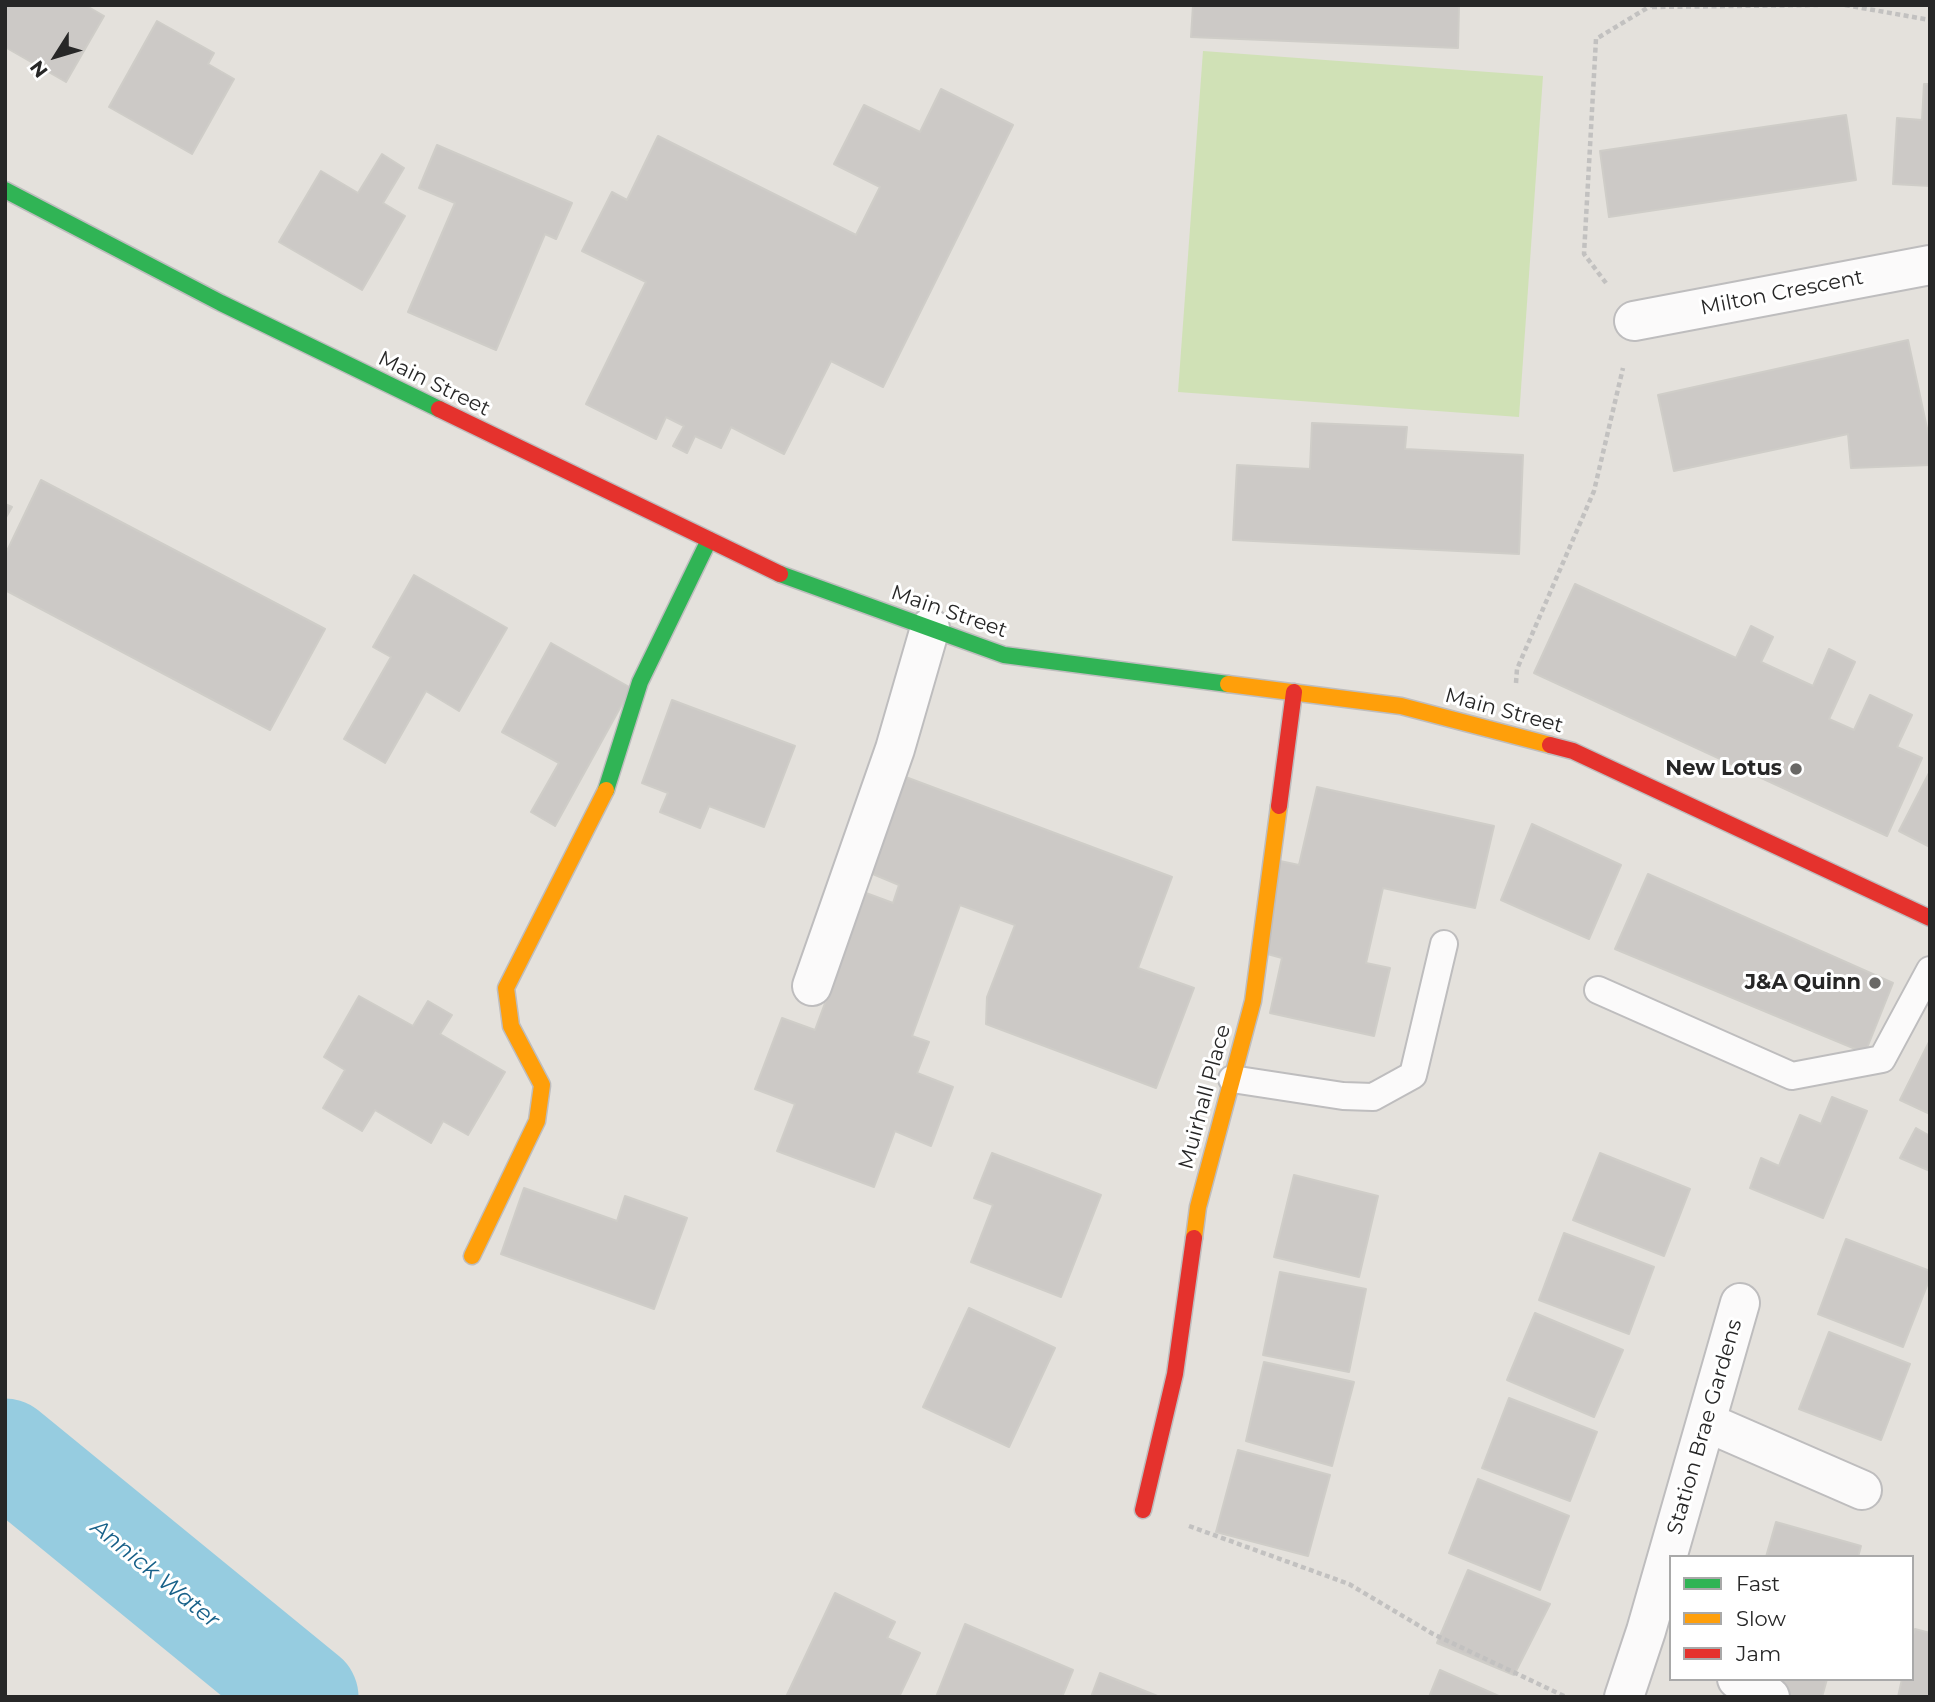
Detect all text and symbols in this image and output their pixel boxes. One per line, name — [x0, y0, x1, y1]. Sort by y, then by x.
north arrow — [21, 21, 91, 91]
text: N — [25, 56, 53, 82]
street label: Milton Crescent — [1699, 265, 1865, 321]
street label: Main Street — [374, 346, 494, 422]
street label: Main Street — [888, 580, 1010, 644]
street label: Main Street — [1442, 683, 1566, 739]
place label: New Lotus — [1665, 756, 1782, 782]
marker: New Lotus — [1788, 761, 1804, 777]
place label: J&A Quinn — [1745, 970, 1861, 996]
marker: J&A Quinn — [1867, 975, 1883, 991]
street label: Muirhall Place — [1174, 1022, 1236, 1172]
street label: Station Brae Gardens — [1662, 1317, 1748, 1537]
water label: Annick Water — [85, 1514, 225, 1634]
legend — [1669, 1555, 1914, 1681]
text: Fast — [1736, 1571, 1780, 1596]
text: Slow — [1736, 1606, 1786, 1631]
text: Jam — [1736, 1641, 1781, 1666]

